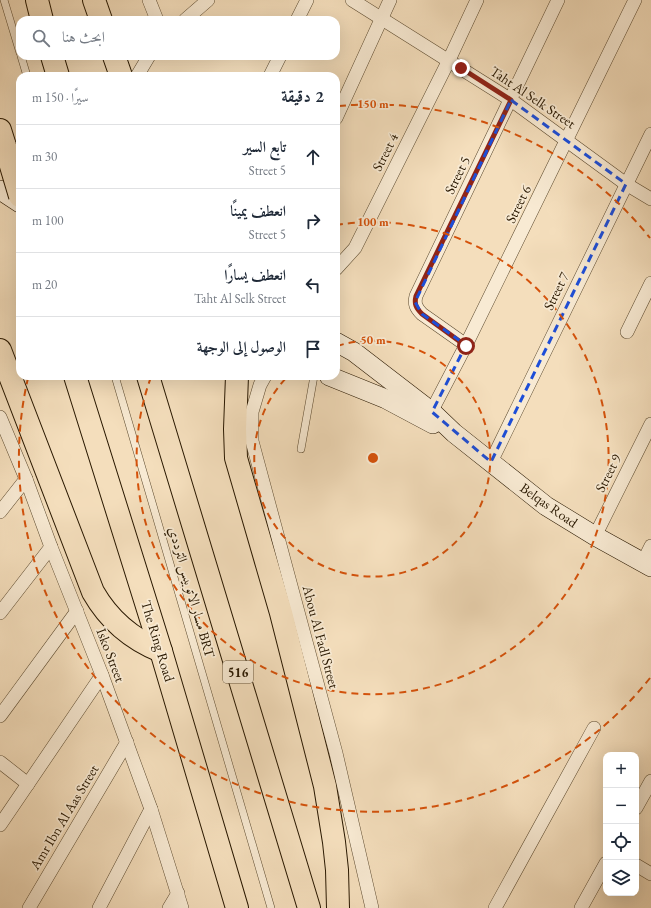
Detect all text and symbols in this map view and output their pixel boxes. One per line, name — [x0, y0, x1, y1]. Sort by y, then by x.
search box — [16, 16, 340, 60]
icon: search — [30, 27, 52, 49]
text: ابحث هنا — [62, 27, 105, 46]
route end — [452, 59, 470, 77]
street label: Taht Al Selk Street — [487, 62, 580, 133]
text: 2 دقيقة — [281, 85, 324, 107]
text: سيرًا · 150 m — [32, 89, 89, 106]
text: 150 m — [357, 96, 389, 112]
street label: Street 4 — [368, 130, 402, 174]
text: تابع السير — [243, 137, 286, 156]
icon: ahead — [302, 146, 324, 168]
text: 30 m — [32, 148, 57, 165]
street label: Street 5 — [440, 153, 474, 197]
text: Street 5 — [249, 162, 286, 179]
street label: Street 6 — [501, 182, 535, 226]
text: انعطف يمينًا — [230, 201, 286, 220]
icon: right — [302, 210, 324, 232]
text: 100 m — [32, 212, 63, 229]
text: 100 m — [357, 214, 389, 230]
text: Street 5 — [249, 226, 286, 243]
text: انعطف يسارًا — [224, 265, 286, 284]
street label: Street 7 — [539, 269, 573, 313]
icon: left — [302, 274, 324, 296]
text: 20 m — [32, 276, 57, 293]
text: Taht Al Selk Street — [194, 290, 286, 307]
text: 50 m — [360, 332, 386, 348]
text: الوصول إلى الوجهة — [197, 337, 286, 356]
route start — [457, 337, 475, 355]
icon: arrive — [302, 338, 324, 360]
centre of rings — [366, 451, 380, 465]
street label: Street 9 — [591, 451, 625, 495]
street label: Belqas Road — [517, 479, 582, 532]
street label: مسار الاتوبيس الترددي BRT — [162, 524, 220, 661]
street label: Abou Al Fadl Street — [298, 582, 344, 691]
street label: The Ring Road — [137, 598, 179, 685]
street label: Isko Street — [93, 625, 130, 685]
road number: 516 — [223, 661, 253, 683]
map controls — [603, 752, 639, 896]
button: + — [603, 752, 639, 788]
street label: Amr Ibn Al Aas Street — [25, 761, 103, 874]
button: − — [603, 788, 639, 824]
button: locate — [603, 824, 639, 860]
button: layers — [603, 860, 639, 896]

